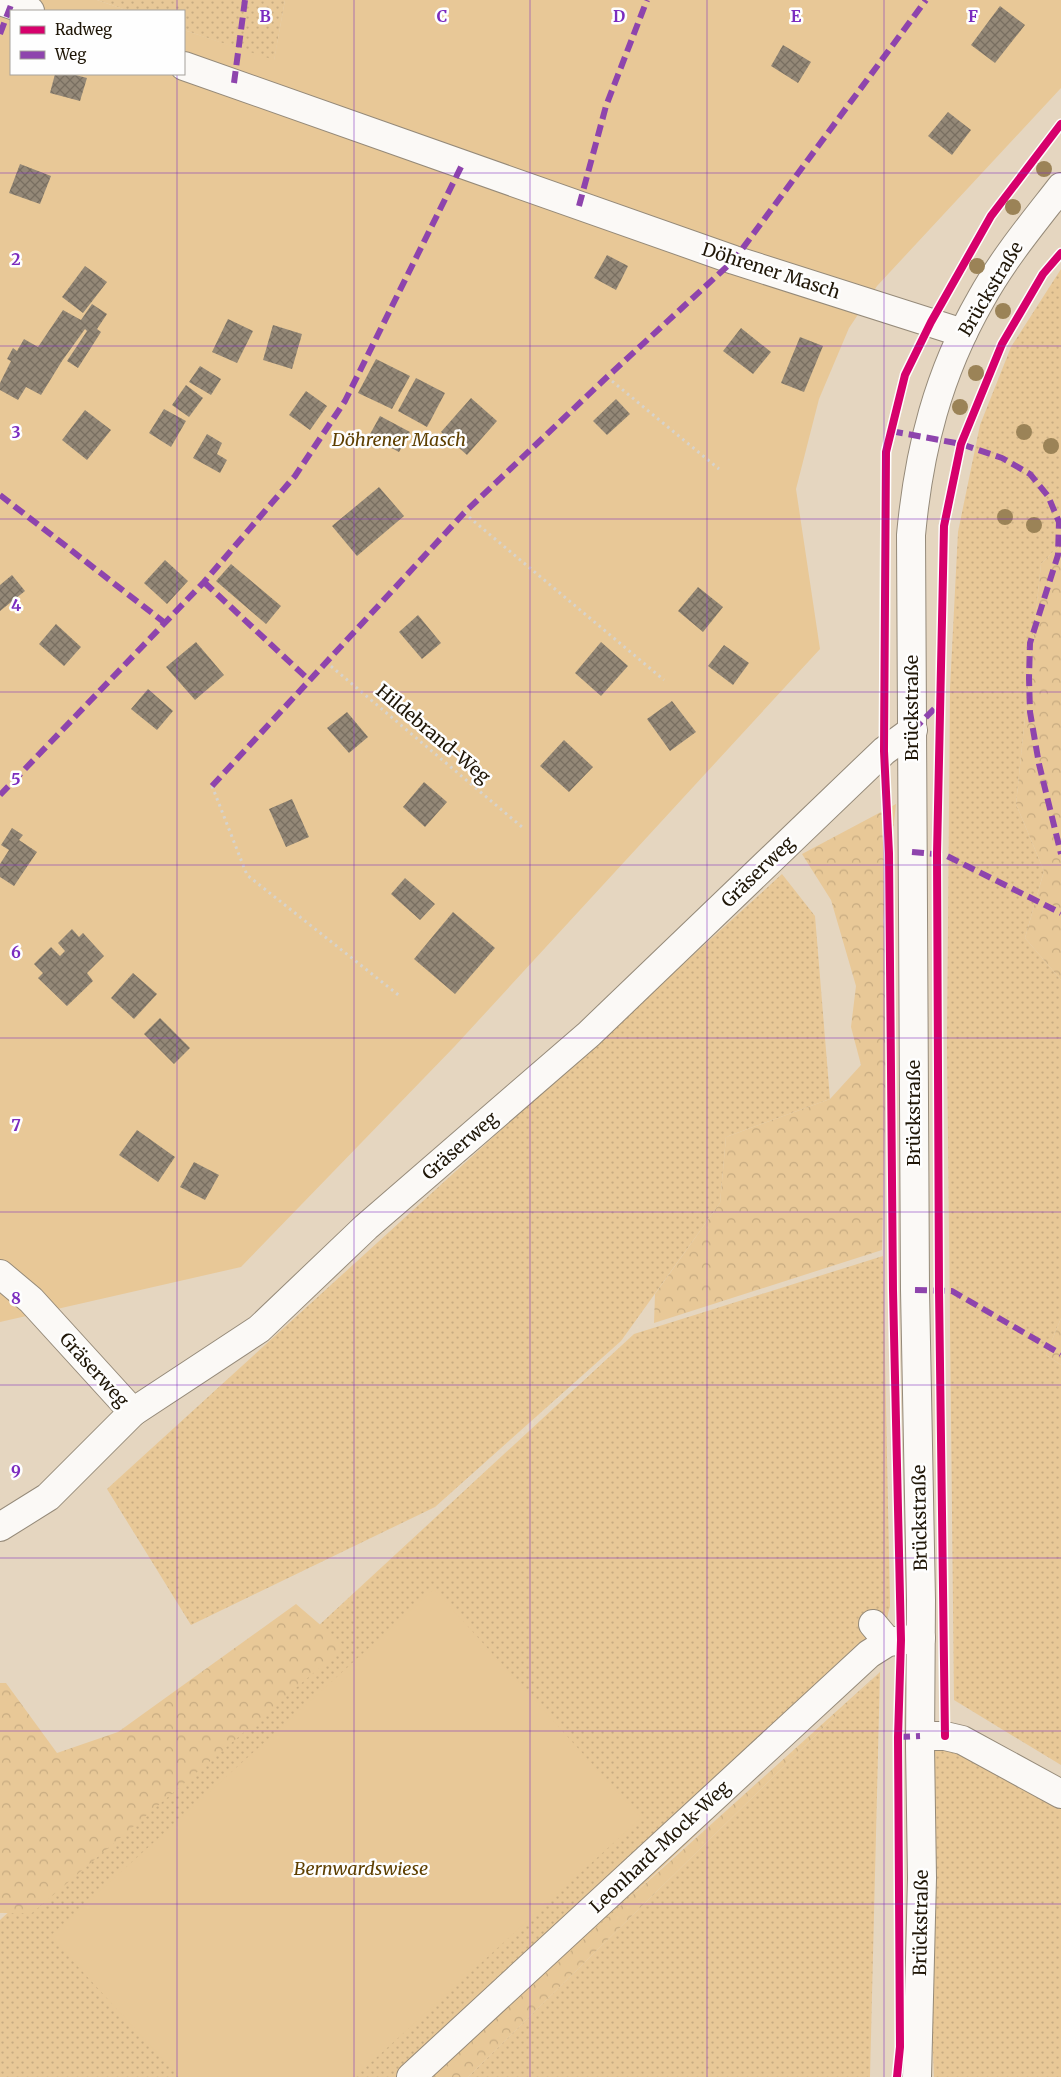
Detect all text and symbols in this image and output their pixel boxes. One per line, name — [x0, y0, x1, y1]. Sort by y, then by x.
text: B — [259, 6, 271, 26]
text: C — [437, 6, 447, 26]
text: D — [613, 6, 625, 26]
text: E — [791, 6, 802, 26]
text: F — [968, 6, 978, 26]
legend — [10, 10, 185, 75]
text: Radweg — [55, 20, 112, 39]
text: Weg — [54, 45, 86, 64]
street label: Döhrener Masch — [699, 237, 843, 304]
street label: Brückstraße — [953, 237, 1028, 340]
text: 2 — [11, 249, 21, 269]
text: 3 — [11, 422, 21, 442]
park label: Döhrener Masch — [331, 428, 466, 451]
text: 4 — [11, 595, 21, 615]
street label: Brückstraße — [900, 655, 923, 761]
street label: Hildebrand-Weg — [372, 679, 495, 788]
text: 5 — [11, 769, 21, 789]
street label: Gräserweg — [716, 831, 799, 912]
text: 6 — [11, 942, 21, 962]
street label: Brückstraße — [902, 1060, 925, 1166]
street label: Gräserweg — [417, 1106, 502, 1185]
text: 7 — [11, 1115, 21, 1135]
text: 8 — [11, 1288, 21, 1308]
street label: Gräserweg — [55, 1328, 134, 1412]
text: 9 — [11, 1461, 21, 1481]
street label: Brückstraße — [907, 1465, 932, 1571]
street label: Leonhard-Mock-Weg — [585, 1776, 735, 1918]
park label: Bernwardswiese — [294, 1857, 428, 1880]
street label: Brückstraße — [908, 1870, 933, 1976]

